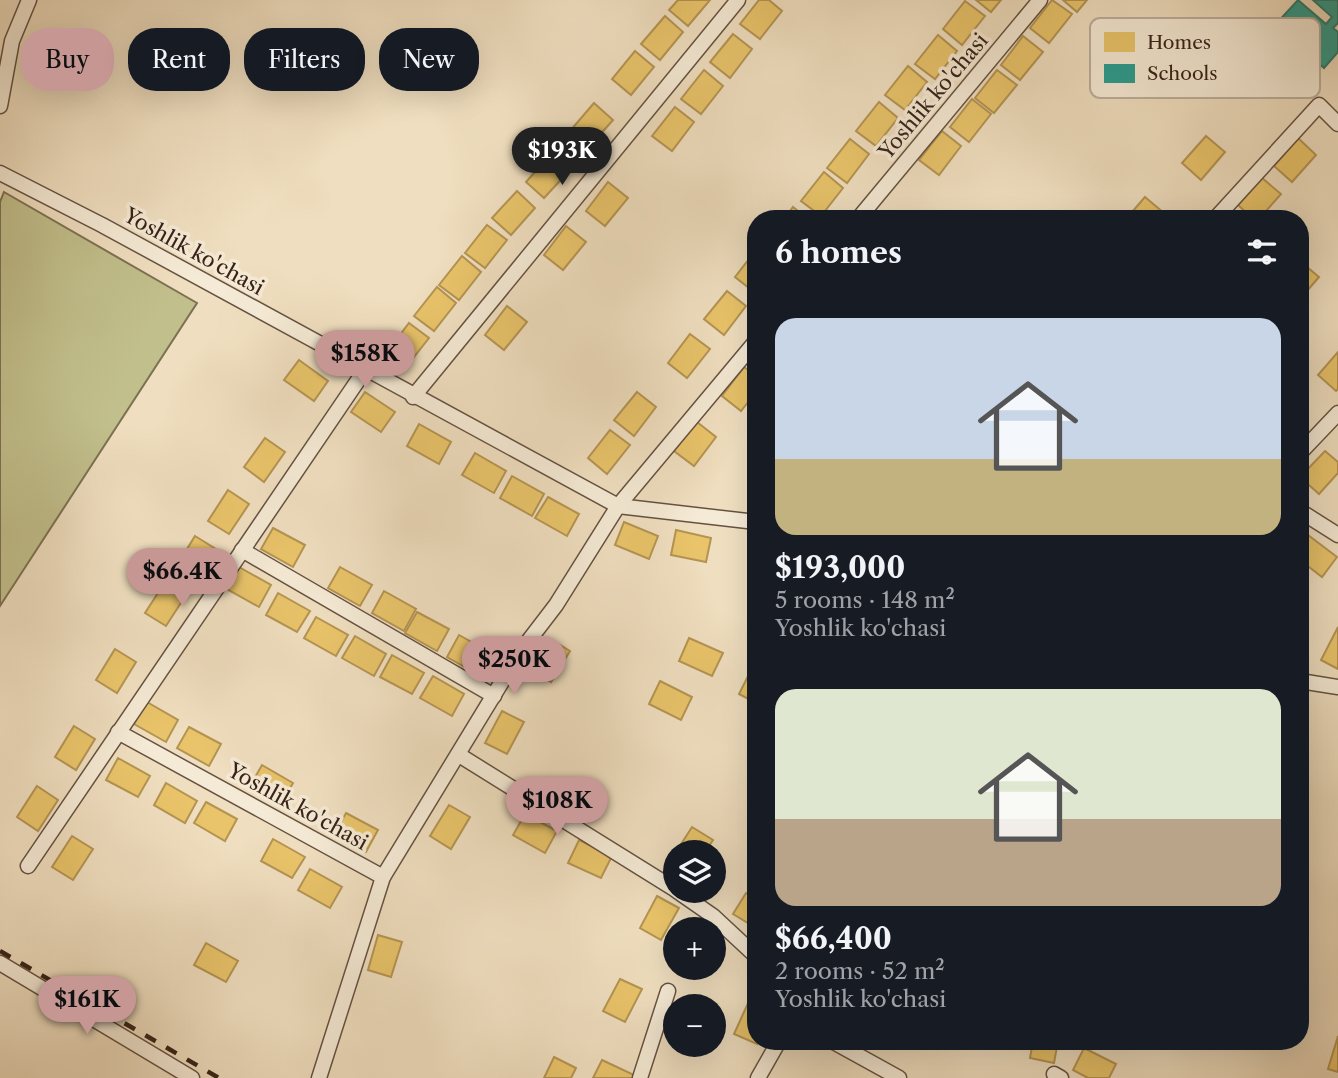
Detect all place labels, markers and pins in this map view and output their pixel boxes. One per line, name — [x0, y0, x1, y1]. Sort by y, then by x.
pin: $193K — [513, 128, 611, 187]
pin: $158K — [316, 330, 414, 390]
pin: $66.4K — [125, 548, 239, 608]
pin: $250K — [465, 636, 563, 696]
pin: $108K — [508, 778, 606, 837]
pin: $161K — [38, 976, 136, 1036]

